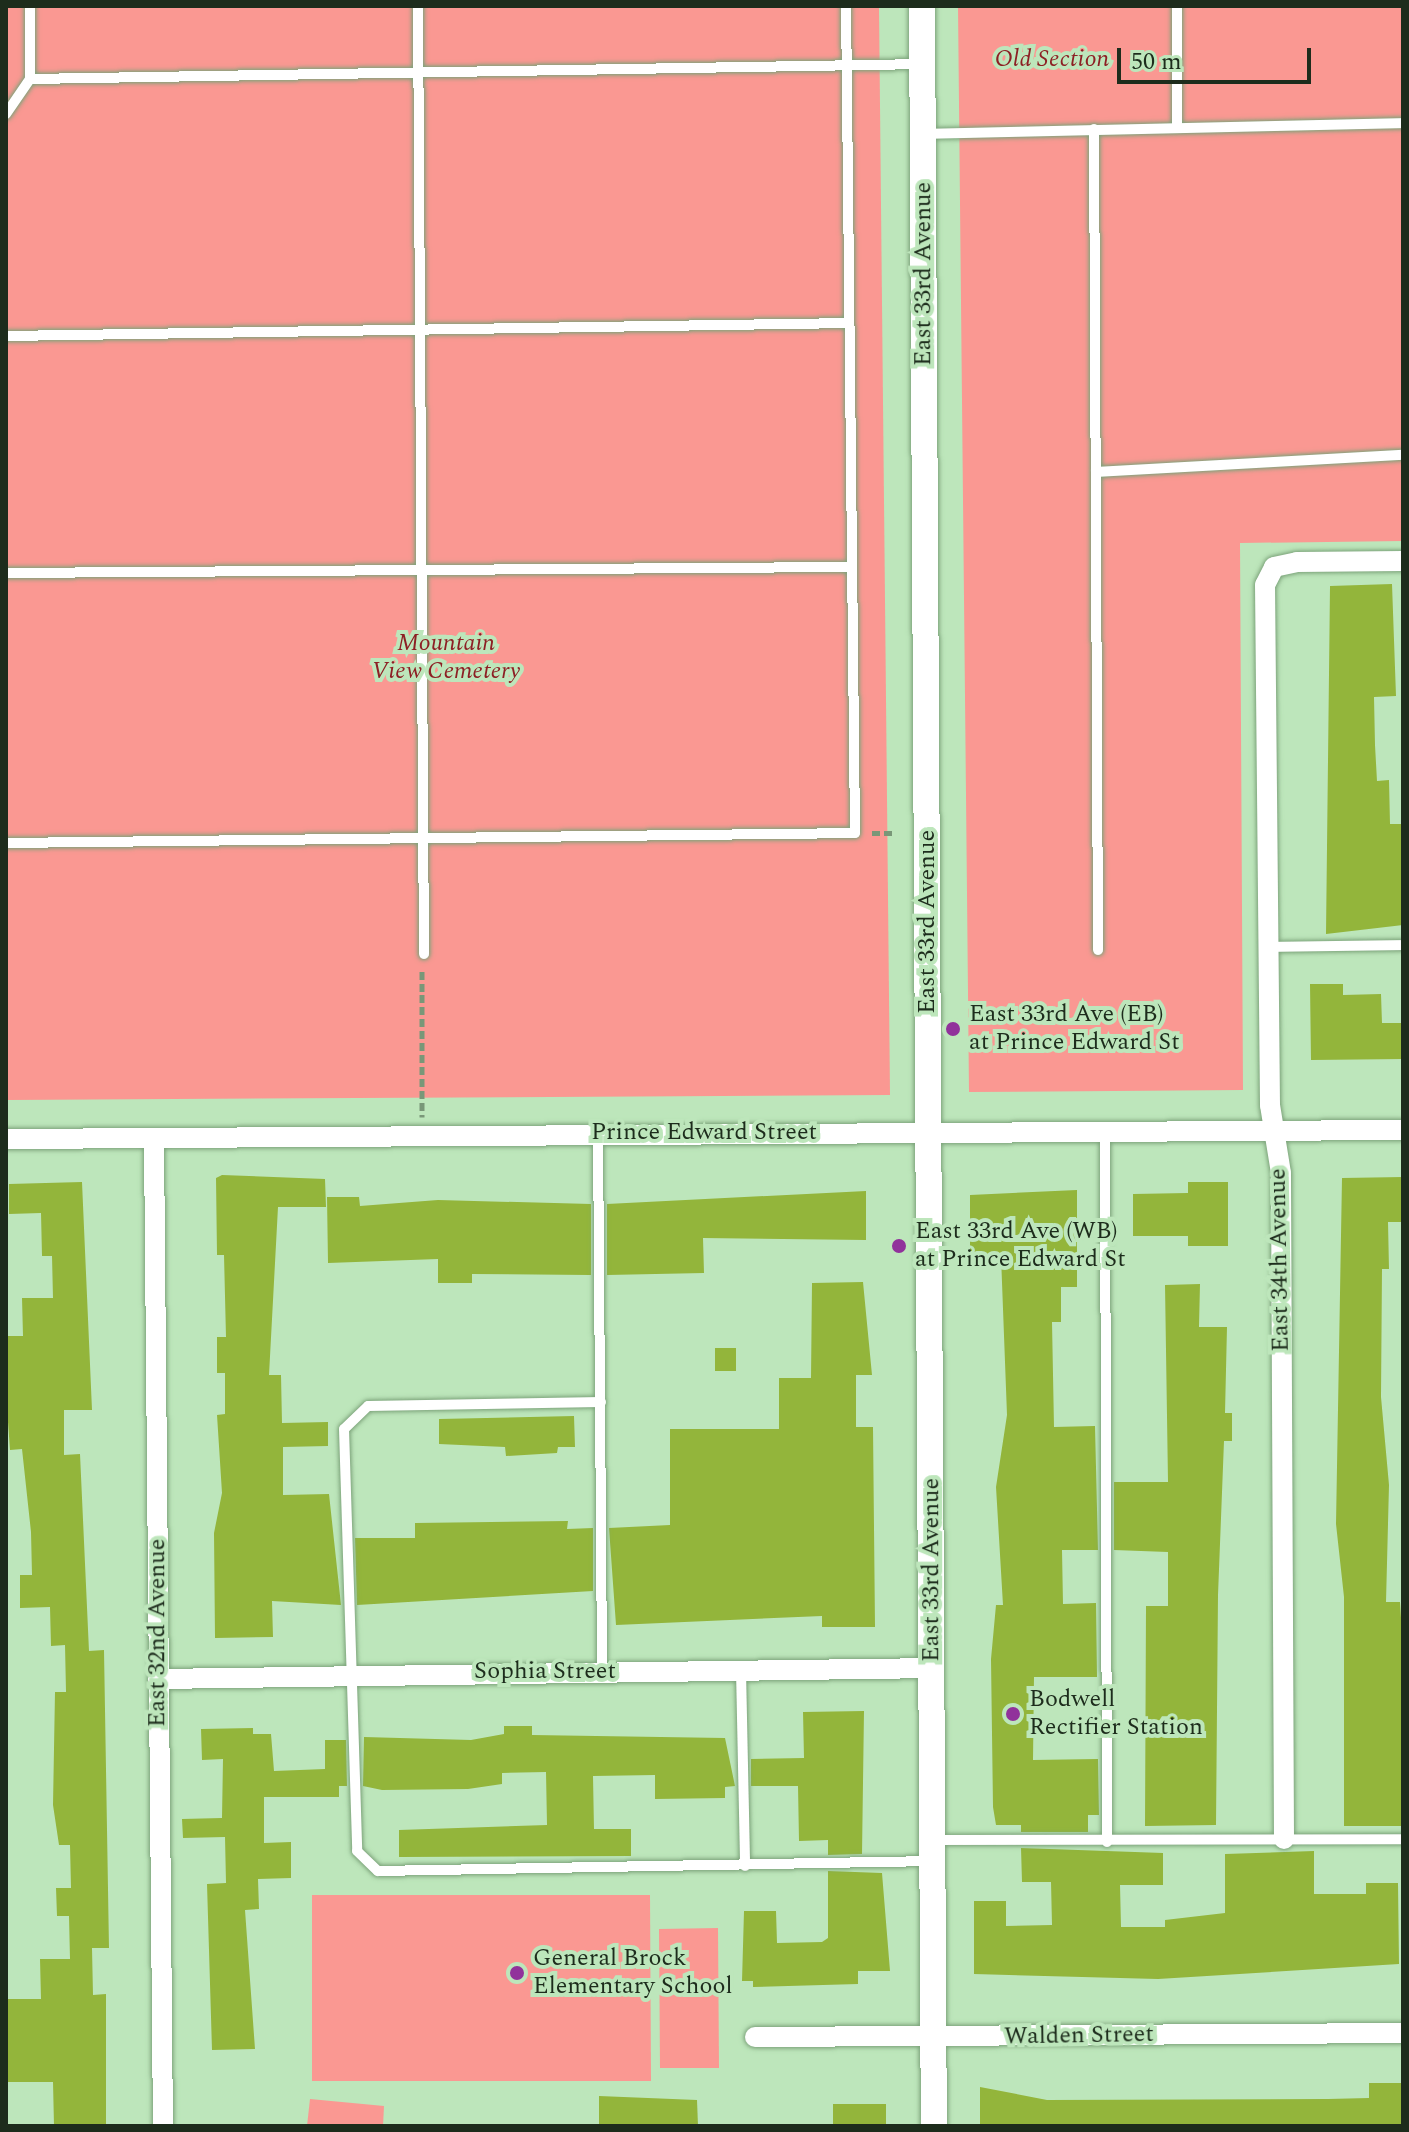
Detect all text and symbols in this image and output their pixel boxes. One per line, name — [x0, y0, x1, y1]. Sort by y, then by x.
scale bar — [1121, 32, 1315, 82]
text: 50 m — [1131, 44, 1182, 80]
park label: Old Section — [995, 46, 1109, 74]
street label: East 33rd Avenue — [910, 182, 938, 366]
park label: Mountain View Cemetery — [372, 630, 520, 686]
street label: East 33rd Avenue — [914, 830, 942, 1014]
place label: East 33rd Ave (EB) at Prince Edward St — [969, 1001, 1180, 1057]
marker: East 33rd Ave (EB) at Prince Edward St — [944, 1020, 962, 1038]
street label: Prince Edward Street — [591, 1119, 817, 1147]
street label: East 34th Avenue — [1264, 1168, 1296, 1352]
place label: East 33rd Ave (WB) at Prince Edward St — [915, 1218, 1126, 1274]
marker: East 33rd Ave (WB) at Prince Edward St — [890, 1237, 908, 1255]
street label: East 33rd Avenue — [918, 1478, 946, 1662]
street label: East 32nd Avenue — [144, 1539, 172, 1727]
street label: Sophia Street — [474, 1658, 616, 1686]
place label: Bodwell Rectifier Station — [1029, 1686, 1203, 1742]
marker: Bodwell Rectifier Station — [1004, 1705, 1022, 1723]
place label: General Brock Elementary School — [533, 1945, 733, 2001]
marker: General Brock Elementary School — [508, 1964, 526, 1982]
street label: Walden Street — [1004, 2020, 1154, 2052]

